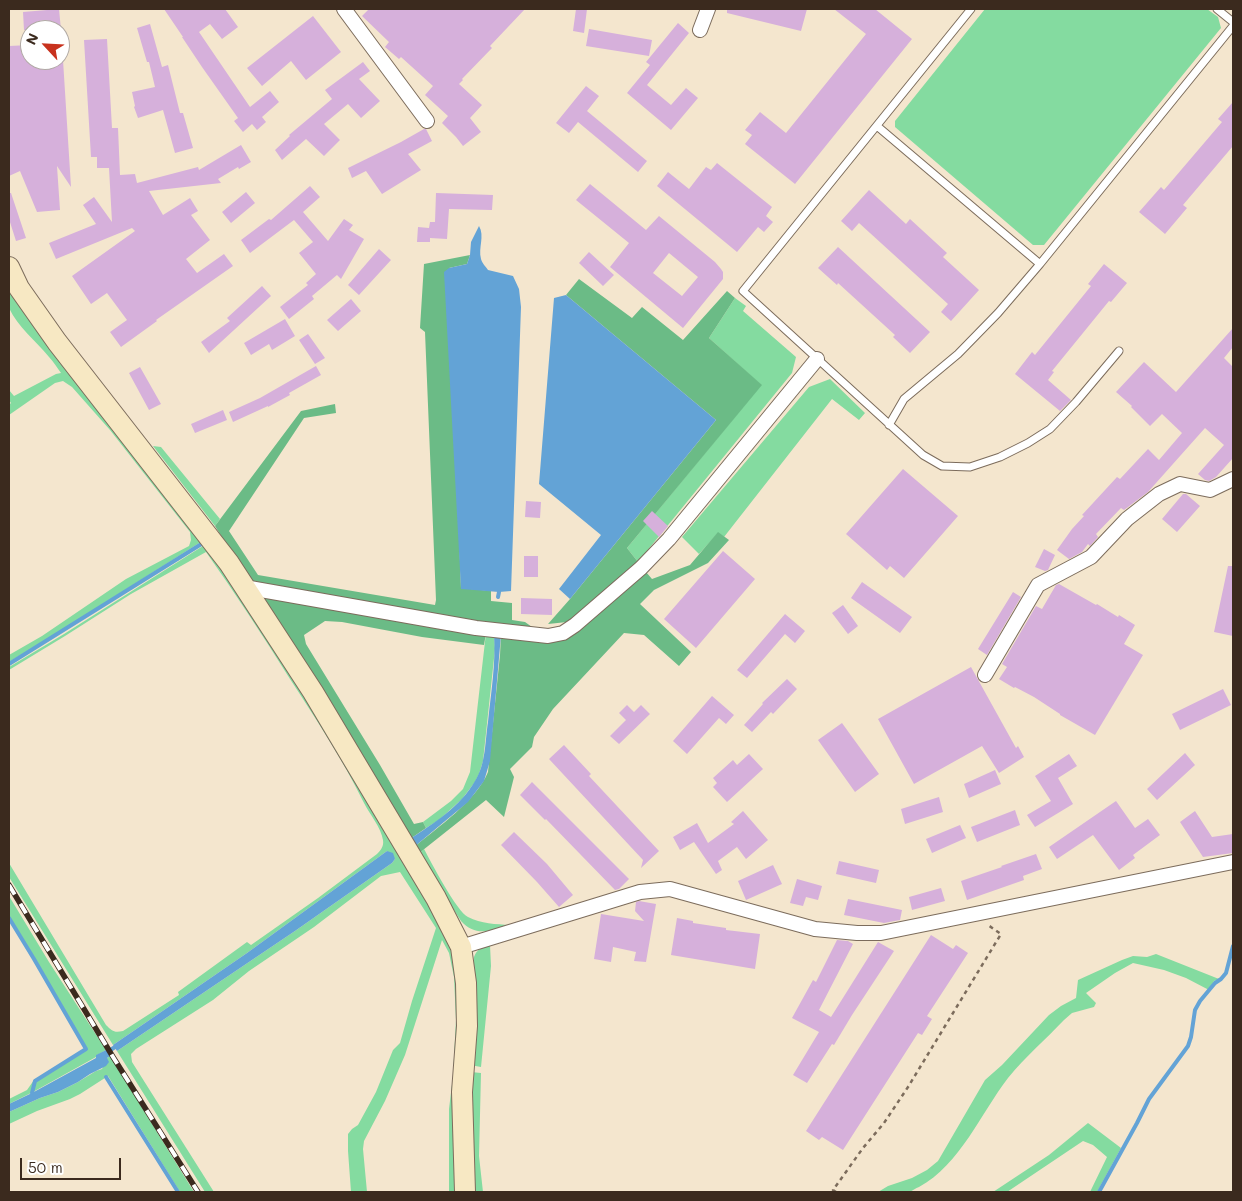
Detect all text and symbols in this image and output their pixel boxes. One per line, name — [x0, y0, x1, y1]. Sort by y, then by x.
north arrow — [20, 20, 70, 70]
text: N — [21, 30, 43, 48]
scale bar — [22, 1148, 124, 1180]
text: 50 m — [28, 1157, 63, 1177]

